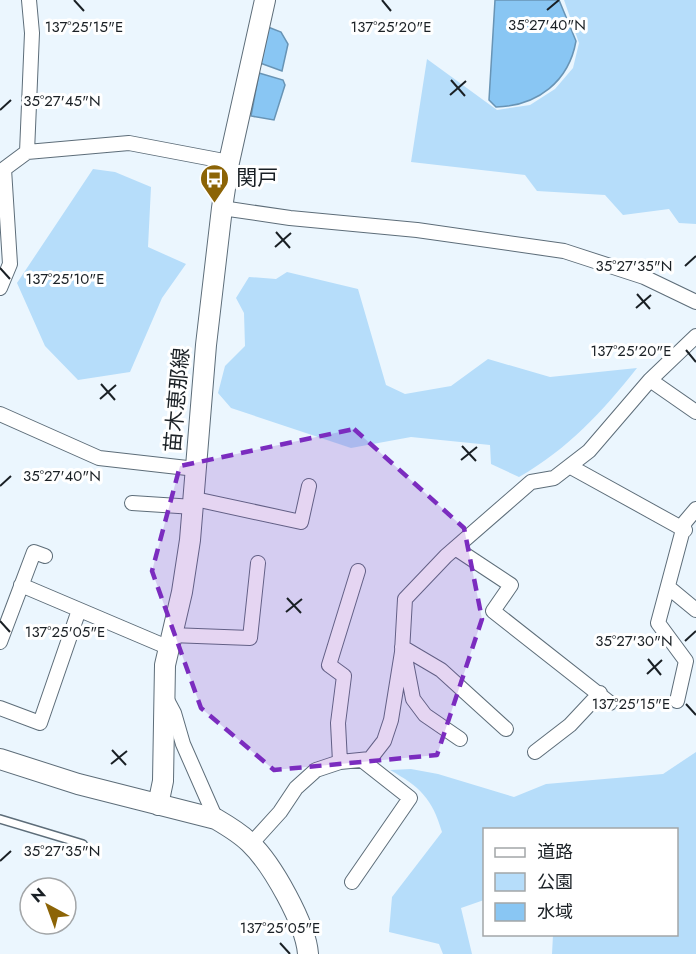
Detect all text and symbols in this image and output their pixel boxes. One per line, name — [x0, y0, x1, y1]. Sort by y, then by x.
text: 35°27'40"N — [508, 14, 586, 36]
text: 137°25'15"E — [45, 16, 123, 38]
text: 137°25'20"E — [351, 16, 431, 38]
text: 35°27'45"N — [23, 90, 101, 112]
bus stop icon: 関戸 — [199, 162, 231, 204]
place label: 関戸 — [236, 163, 278, 193]
text: 35°27'35"N — [596, 255, 672, 277]
text: 137°25'10"E — [25, 268, 105, 290]
text: 137°25'20"E — [591, 340, 671, 362]
street label: 苗木恵那線 — [157, 346, 197, 454]
text: 35°27'40"N — [23, 465, 101, 487]
text: 137°25'05"E — [25, 621, 105, 643]
text: 35°27'30"N — [595, 630, 673, 652]
text: 137°25'15"E — [592, 693, 670, 715]
legend — [483, 828, 678, 936]
text: 道路 — [537, 839, 573, 865]
text: 35°27'35"N — [24, 840, 100, 862]
text: 公園 — [537, 869, 573, 895]
north arrow — [18, 876, 78, 936]
text: N — [26, 882, 51, 908]
text: 水域 — [537, 899, 573, 925]
text: 137°25'05"E — [240, 917, 320, 939]

